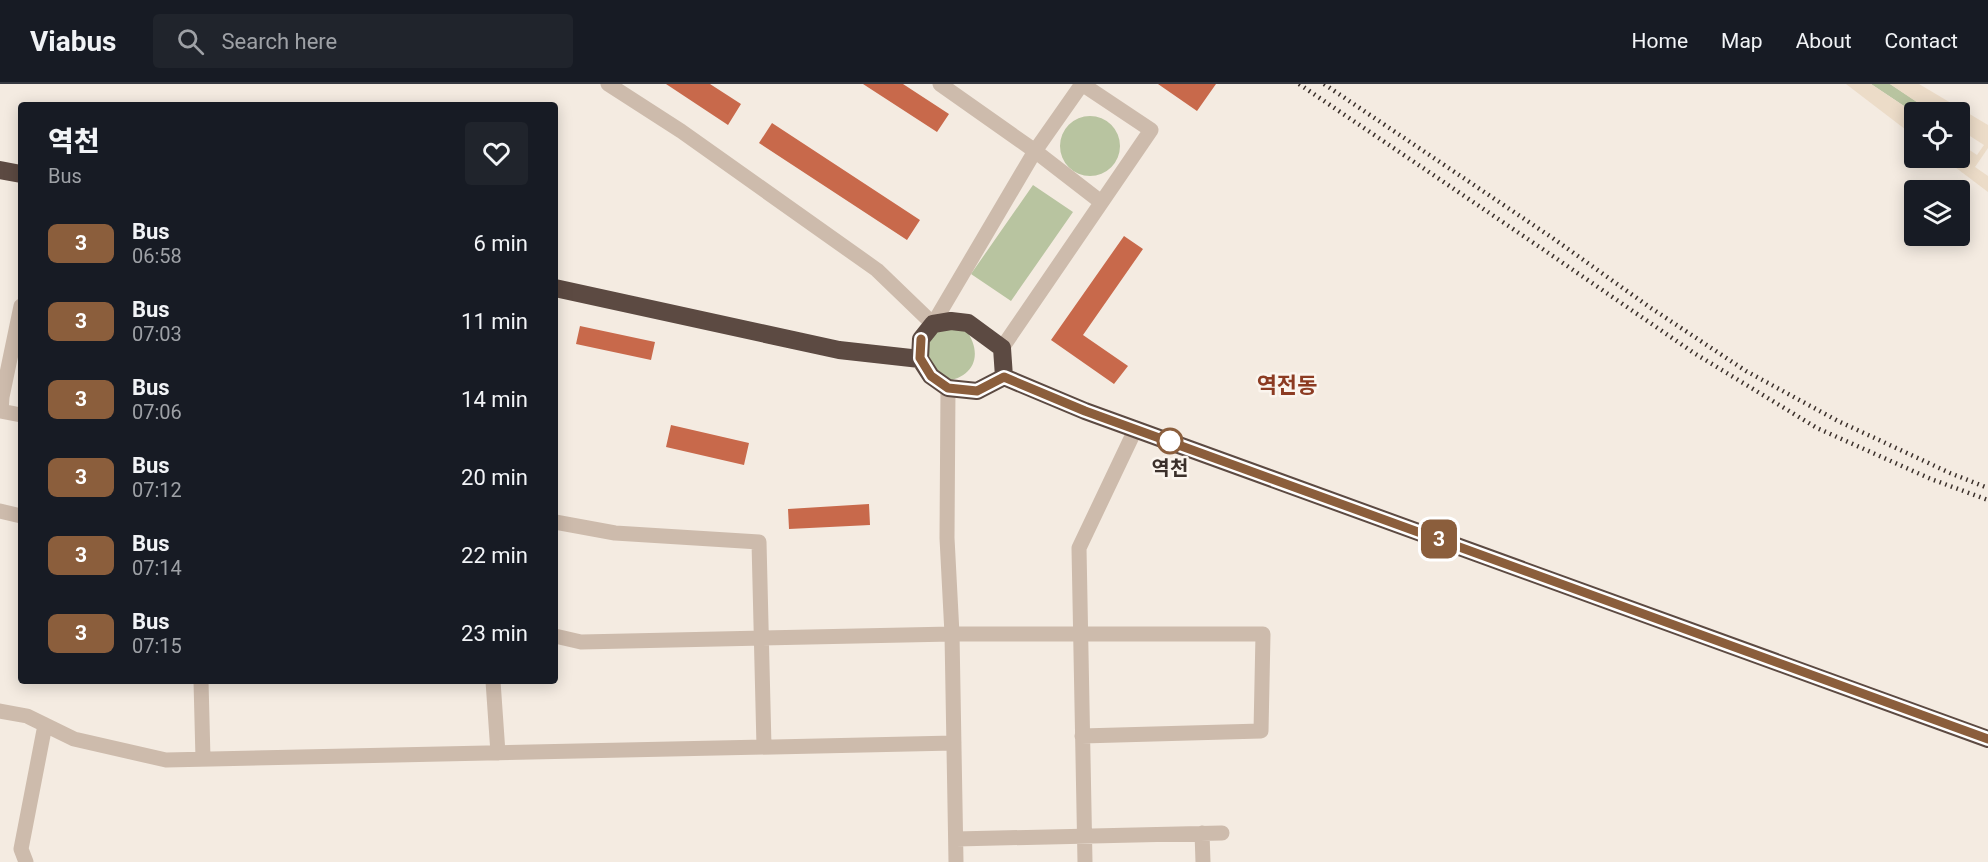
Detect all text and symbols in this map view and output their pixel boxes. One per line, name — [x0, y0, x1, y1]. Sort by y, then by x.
search box — [153, 14, 573, 68]
text: Viabus — [30, 25, 117, 58]
icon: search — [174, 25, 207, 58]
text: Search here — [222, 29, 337, 54]
text: Home — [1632, 29, 1688, 53]
text: Map — [1721, 29, 1763, 53]
text: About — [1796, 29, 1852, 53]
text: Contact — [1885, 29, 1958, 53]
map controls — [1904, 102, 1970, 246]
button: locate — [1904, 102, 1970, 168]
button: heart — [465, 122, 528, 185]
text: 역천 — [48, 125, 100, 158]
text: Bus — [48, 164, 82, 188]
button: layers — [1904, 180, 1970, 246]
text: Bus — [132, 219, 170, 244]
text: 3 — [75, 231, 87, 255]
text: 6 min — [473, 231, 528, 256]
text: 06:58 — [132, 244, 182, 268]
text: Bus — [132, 297, 170, 322]
text: 3 — [75, 309, 87, 333]
text: 11 min — [461, 309, 528, 334]
text: 07:03 — [132, 322, 182, 346]
district label: 역전동 — [1257, 373, 1317, 398]
text: Bus — [132, 375, 170, 400]
text: 3 — [75, 387, 87, 411]
text: 14 min — [461, 387, 528, 412]
text: 07:06 — [132, 400, 182, 424]
marker: 역천 — [1157, 428, 1183, 454]
text: Bus — [132, 453, 170, 478]
place label: 역천 — [1152, 456, 1188, 480]
text: 3 — [75, 465, 87, 489]
text: 20 min — [461, 465, 528, 490]
text: 07:12 — [132, 478, 182, 502]
line badge: 3 — [1420, 520, 1458, 558]
text: 3 — [1433, 527, 1445, 551]
text: Bus — [132, 531, 170, 556]
text: 3 — [75, 543, 87, 567]
text: 22 min — [461, 543, 528, 568]
text: 07:14 — [132, 556, 182, 580]
text: Bus — [132, 609, 170, 634]
text: 3 — [75, 621, 87, 645]
text: 23 min — [461, 621, 528, 646]
text: 07:15 — [132, 634, 182, 658]

